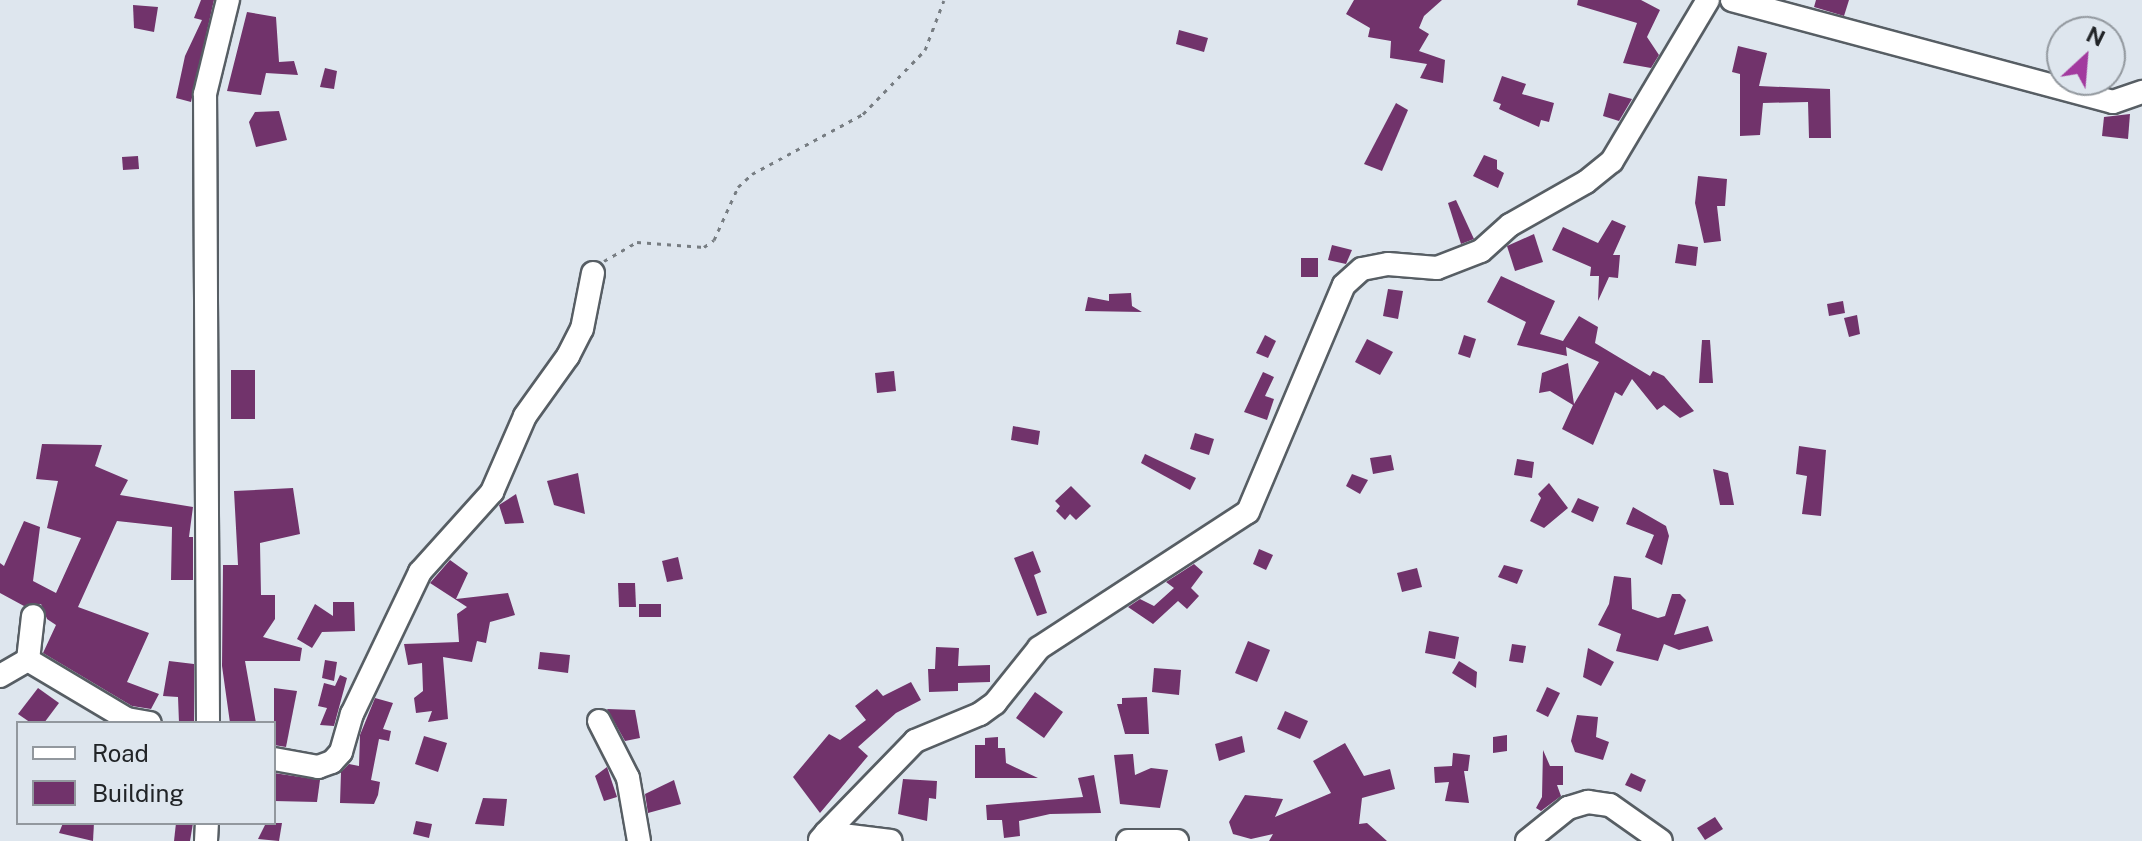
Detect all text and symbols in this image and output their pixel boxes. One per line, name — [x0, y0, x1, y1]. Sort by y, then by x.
north arrow — [2046, 16, 2126, 96]
text: N — [2082, 21, 2109, 52]
legend — [16, 721, 276, 825]
text: Road — [92, 739, 149, 767]
text: Building — [92, 779, 184, 807]

